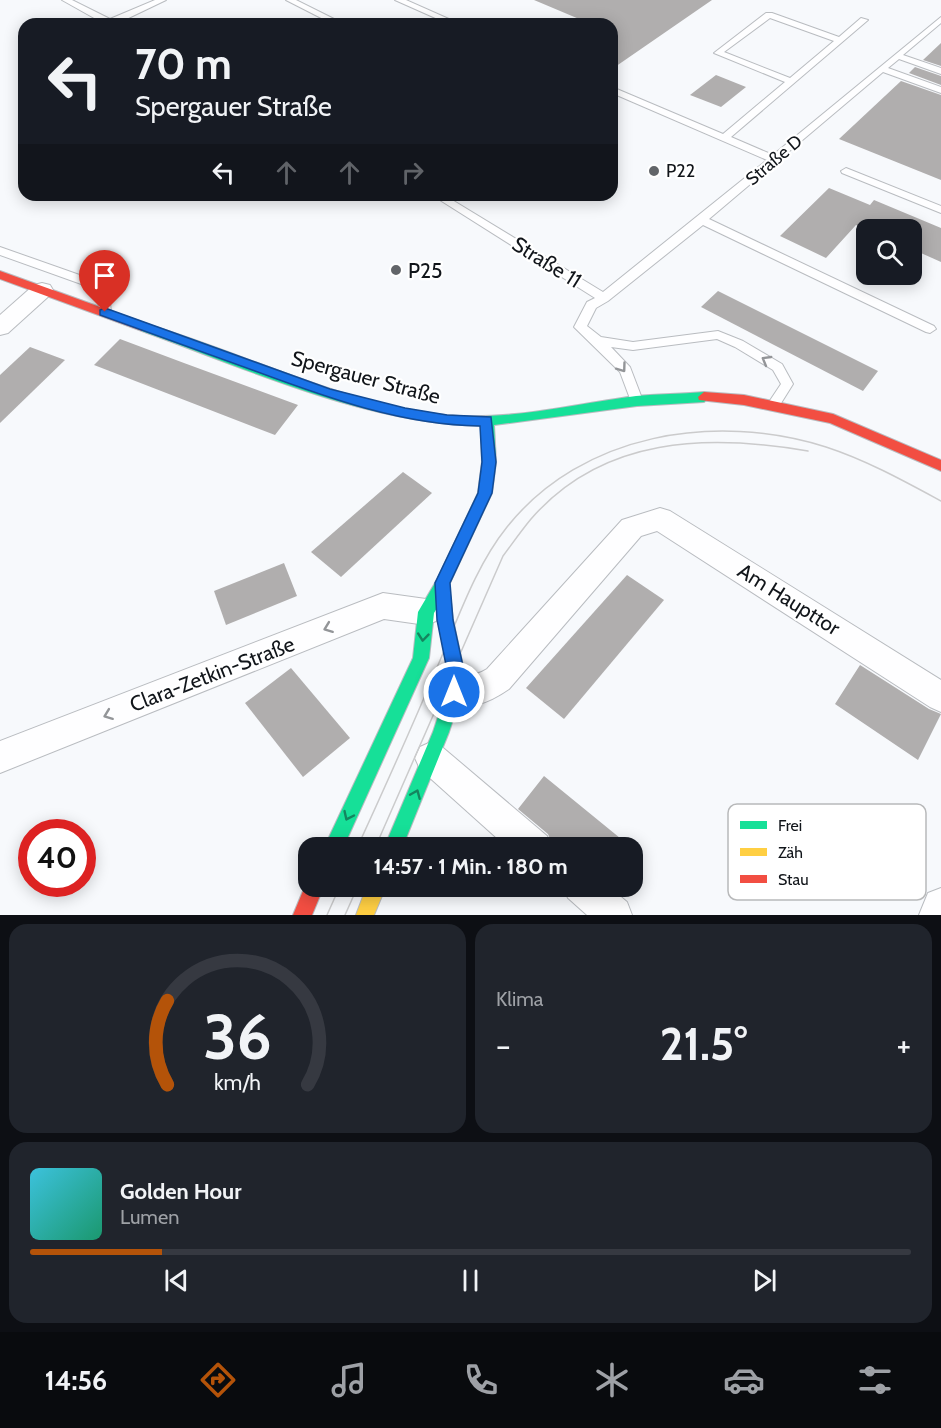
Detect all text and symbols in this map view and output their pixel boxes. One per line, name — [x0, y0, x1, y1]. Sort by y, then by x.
text: 70 m — [135, 38, 232, 90]
icon: left — [36, 42, 114, 120]
text: Spergauer Straße — [135, 90, 332, 123]
street label: Straße D — [741, 130, 807, 190]
icon: left — [207, 156, 240, 189]
icon: ahead — [270, 156, 303, 189]
icon: ahead — [333, 156, 366, 189]
icon: right — [396, 156, 429, 189]
place label: P22 — [666, 160, 695, 182]
marker: P22 — [647, 164, 661, 178]
map controls — [856, 219, 922, 285]
button: search — [856, 219, 922, 285]
street label: Straße 11 — [508, 231, 586, 293]
pin — [79, 250, 130, 312]
place label: P25 — [408, 258, 442, 283]
icon: arrive — [88, 259, 121, 292]
marker: P25 — [389, 263, 403, 277]
street label: Spergauer Straße — [289, 345, 443, 409]
one-way arrow — [762, 355, 772, 367]
one-way arrow — [615, 361, 626, 372]
street label: Am Haupttor — [733, 558, 845, 640]
one-way arrow — [324, 621, 335, 633]
street label: Clara-Zetkin-Straße — [126, 631, 298, 717]
one-way arrow — [418, 632, 430, 641]
position arrow — [422, 660, 486, 724]
one-way arrow — [103, 707, 114, 720]
one-way arrow — [409, 789, 421, 800]
legend — [728, 804, 926, 900]
one-way arrow — [343, 809, 355, 820]
text: Frei — [778, 816, 802, 835]
speed limit sign: 40 — [18, 819, 96, 897]
text: Zäh — [778, 843, 803, 862]
text: 14:57 · 1 Min. · 180 m — [373, 853, 568, 880]
text: Stau — [778, 870, 809, 889]
text: Klima — [496, 987, 543, 1011]
text: 36 — [203, 999, 272, 1075]
text: 21.5° — [660, 1017, 747, 1071]
text: − — [496, 1025, 511, 1065]
text: + — [896, 1025, 911, 1065]
text: km/h — [214, 1070, 261, 1096]
text: Golden Hour — [120, 1178, 241, 1205]
text: Lumen — [120, 1205, 179, 1229]
icon: previous — [160, 1264, 193, 1297]
icon: pause — [454, 1264, 487, 1297]
icon: next — [748, 1264, 781, 1297]
icon: directions — [197, 1359, 239, 1401]
icon: music — [328, 1359, 370, 1401]
icon: phone — [460, 1359, 502, 1401]
icon: climate — [591, 1359, 633, 1401]
icon: car — [723, 1359, 765, 1401]
icon: filters — [854, 1359, 896, 1401]
text: 14:56 — [45, 1364, 107, 1397]

